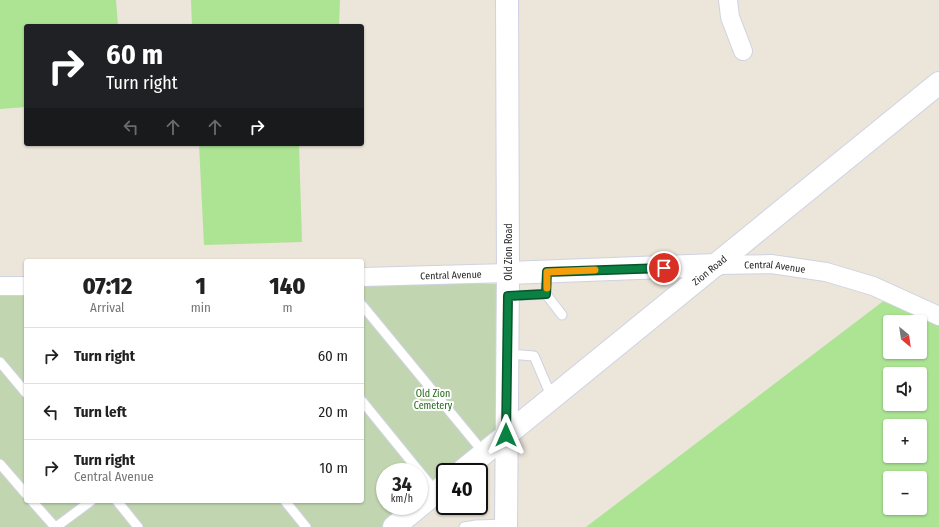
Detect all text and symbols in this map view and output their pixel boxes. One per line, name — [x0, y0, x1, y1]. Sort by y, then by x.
text: 60 m — [106, 38, 163, 71]
icon: right — [40, 40, 92, 92]
text: Turn right — [106, 72, 178, 94]
icon: left — [120, 116, 142, 138]
icon: ahead — [162, 116, 184, 138]
icon: ahead — [204, 116, 226, 138]
icon: right — [246, 116, 268, 138]
street label: Old Zion Road — [503, 223, 515, 281]
pin — [647, 251, 681, 285]
street label: Zion Road — [690, 253, 729, 288]
icon: arrive — [653, 257, 675, 279]
street label: Central Avenue — [744, 259, 806, 276]
street label: Central Avenue — [420, 269, 482, 282]
text: 07:12 — [82, 272, 132, 300]
text: 1 — [196, 272, 206, 300]
text: 140 — [269, 272, 306, 300]
text: Arrival — [90, 300, 125, 315]
text: min — [191, 300, 211, 315]
text: m — [282, 300, 292, 315]
north arrow — [883, 315, 927, 359]
map controls — [883, 315, 927, 515]
icon: right — [40, 345, 62, 367]
text: Turn right — [74, 347, 135, 365]
text: 60 m — [318, 347, 348, 365]
button: sound — [883, 367, 927, 411]
park label: Old Zion Cemetery — [414, 388, 453, 412]
icon: left — [40, 401, 62, 423]
text: Turn left — [74, 403, 127, 421]
text: 20 m — [319, 403, 348, 421]
position arrow — [485, 414, 527, 456]
button: + — [883, 419, 927, 463]
text: Turn right — [74, 451, 135, 469]
icon: right — [40, 457, 62, 479]
text: 10 m — [319, 459, 348, 477]
speed limit sign: 40 — [436, 463, 488, 515]
text: Central Avenue — [74, 469, 154, 484]
button: − — [883, 471, 927, 515]
text: 34 — [392, 472, 412, 496]
text: km/h — [391, 493, 413, 505]

